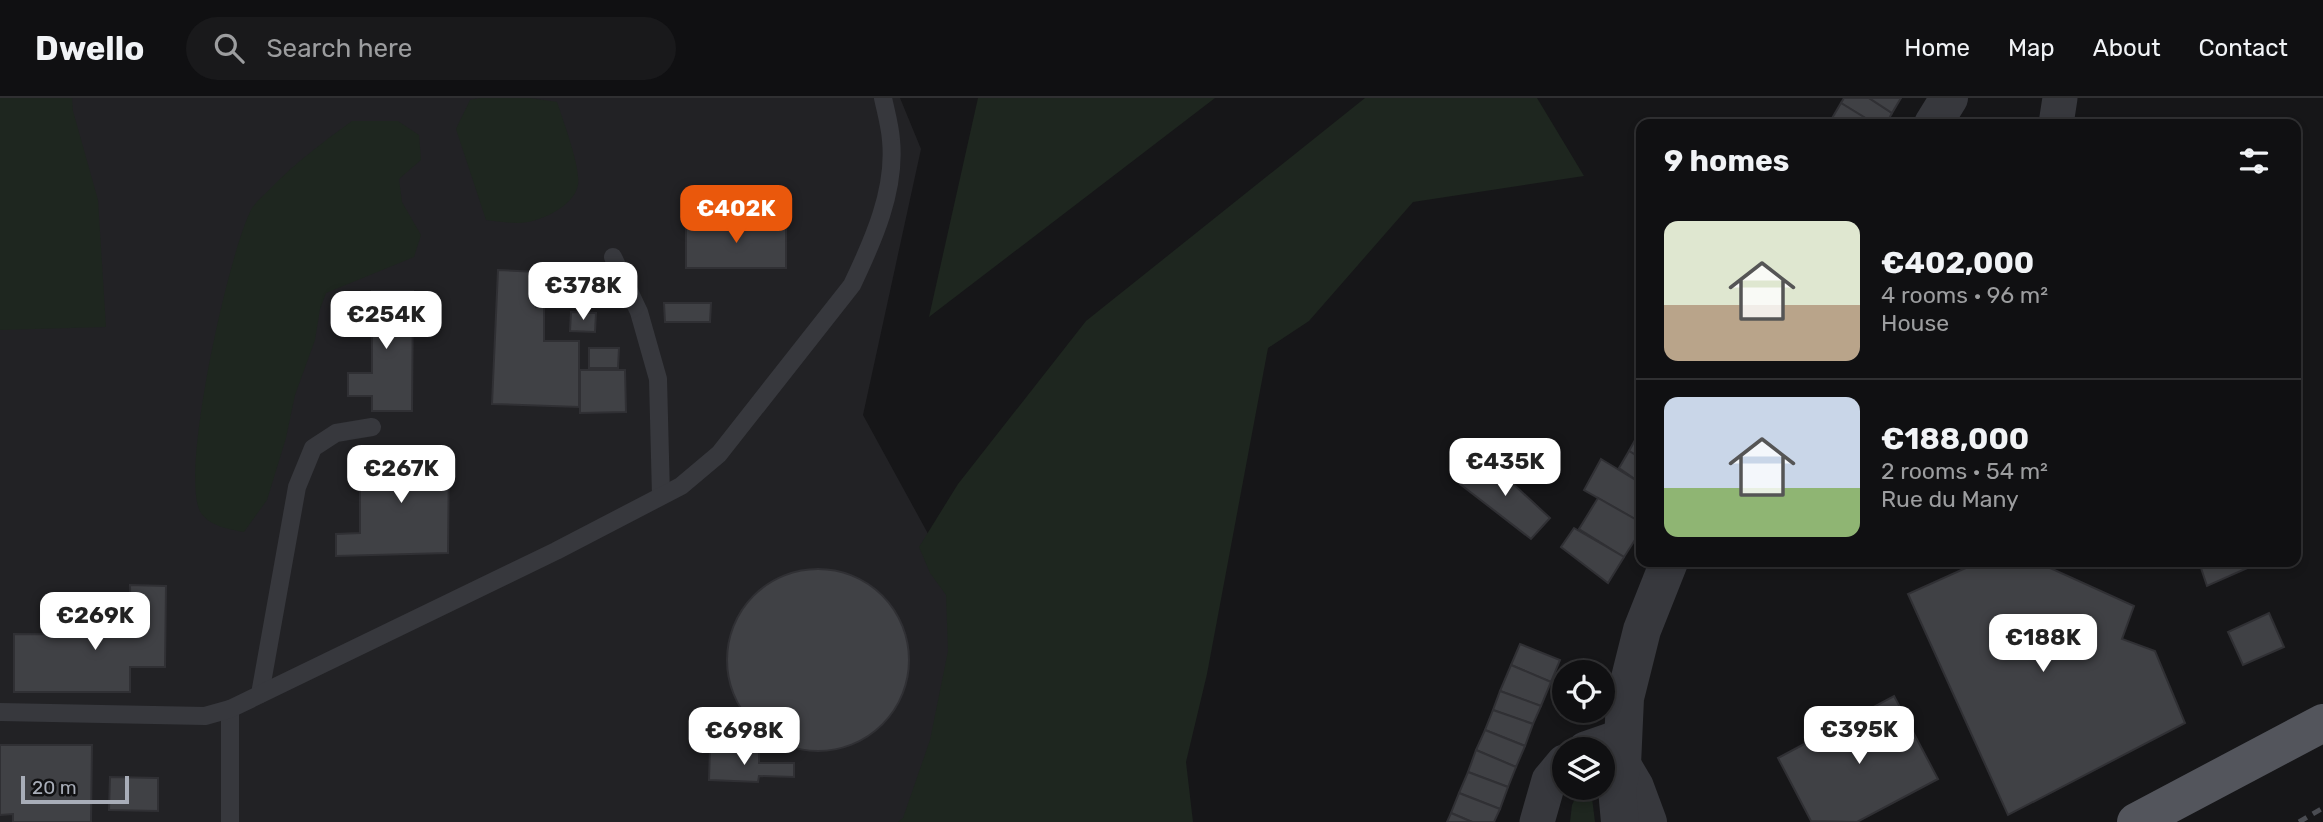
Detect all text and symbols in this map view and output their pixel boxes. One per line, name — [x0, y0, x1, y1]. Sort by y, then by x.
search box — [186, 17, 676, 80]
text: Dwello — [35, 29, 144, 68]
icon: search — [210, 29, 248, 67]
text: Search here — [266, 33, 412, 64]
text: Home — [1904, 34, 1970, 62]
text: Map — [2008, 34, 2055, 62]
text: About — [2093, 34, 2161, 62]
text: Contact — [2199, 34, 2288, 62]
icon: filters — [2235, 142, 2273, 180]
text: 9 homes — [1664, 143, 1789, 179]
pin: €402K — [687, 186, 785, 245]
text: €402K — [696, 194, 776, 222]
text: €402,000 — [1881, 245, 2034, 281]
icon: home — [1720, 249, 1804, 333]
pin: €378K — [534, 262, 632, 322]
text: €378K — [544, 271, 622, 299]
text: 4 rooms · 96 m² — [1881, 281, 2048, 309]
pin: €254K — [337, 292, 435, 351]
text: €254K — [347, 300, 425, 328]
text: House — [1881, 309, 1949, 337]
text: €188,000 — [1881, 421, 2029, 457]
icon: home — [1720, 425, 1804, 509]
pin: €435K — [1456, 438, 1554, 498]
pin: €267K — [352, 446, 450, 505]
text: €435K — [1465, 447, 1545, 475]
text: €267K — [363, 454, 439, 482]
text: 2 rooms · 54 m² — [1881, 457, 2048, 485]
text: Rue du Many — [1881, 485, 2019, 513]
pin: €269K — [46, 592, 144, 652]
text: €269K — [56, 601, 134, 629]
pin: €188K — [1994, 614, 2092, 674]
text: €188K — [2005, 623, 2081, 651]
map controls — [1552, 660, 1615, 800]
button: locate — [1552, 660, 1615, 723]
pin: €395K — [1810, 706, 1908, 766]
pin: €698K — [695, 708, 793, 767]
text: €395K — [1820, 715, 1898, 743]
text: €698K — [705, 716, 783, 744]
button: layers — [1552, 737, 1615, 800]
scale bar — [21, 773, 130, 805]
text: 20 m — [32, 776, 77, 799]

